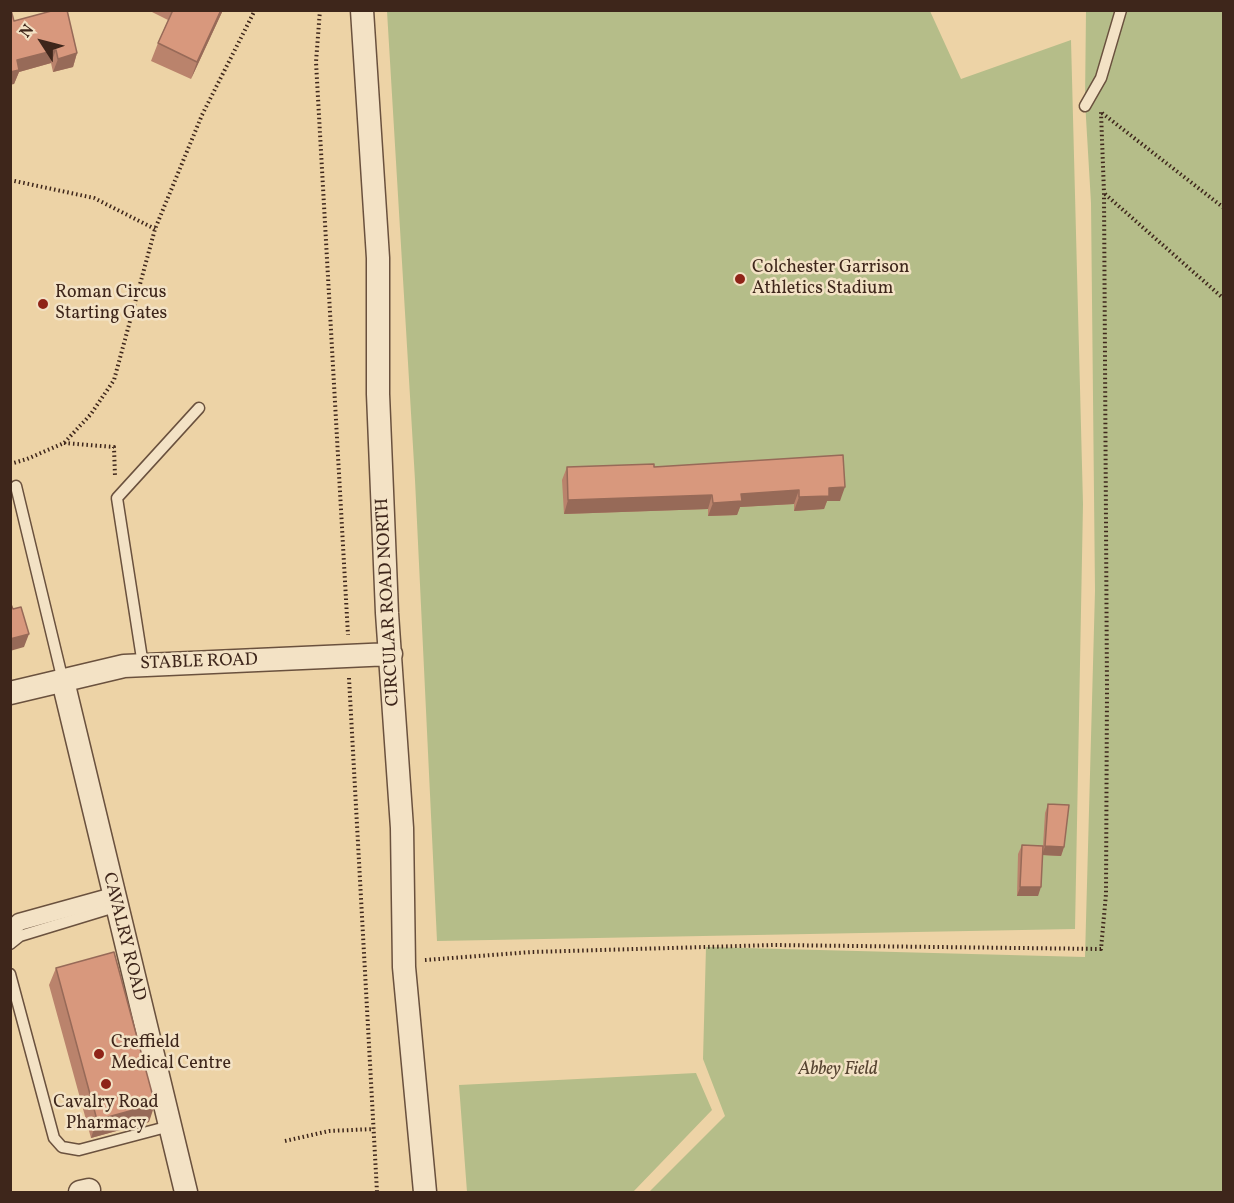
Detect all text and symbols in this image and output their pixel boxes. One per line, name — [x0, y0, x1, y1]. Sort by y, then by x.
north arrow — [12, 12, 72, 72]
text: N — [15, 20, 40, 43]
place label: Colchester Garrison Athletics Stadium — [752, 258, 910, 300]
marker: Colchester Garrison Athletics Stadium — [733, 272, 747, 286]
place label: Roman Circus Starting Gates — [55, 283, 167, 326]
marker: Roman Circus Starting Gates — [36, 297, 50, 311]
street label: CIRCULAR ROAD NORTH — [373, 497, 405, 707]
street label: STABLE ROAD — [140, 650, 258, 676]
street label: CAVALRY ROAD — [97, 871, 149, 1003]
place label: Creffield Medical Centre — [111, 1033, 231, 1076]
marker: Creffield Medical Centre — [92, 1047, 106, 1061]
park label: Abbey Field — [798, 1060, 878, 1082]
marker: Cavalry Road Pharmacy — [99, 1077, 113, 1091]
place label: Cavalry Road Pharmacy — [53, 1093, 159, 1136]

